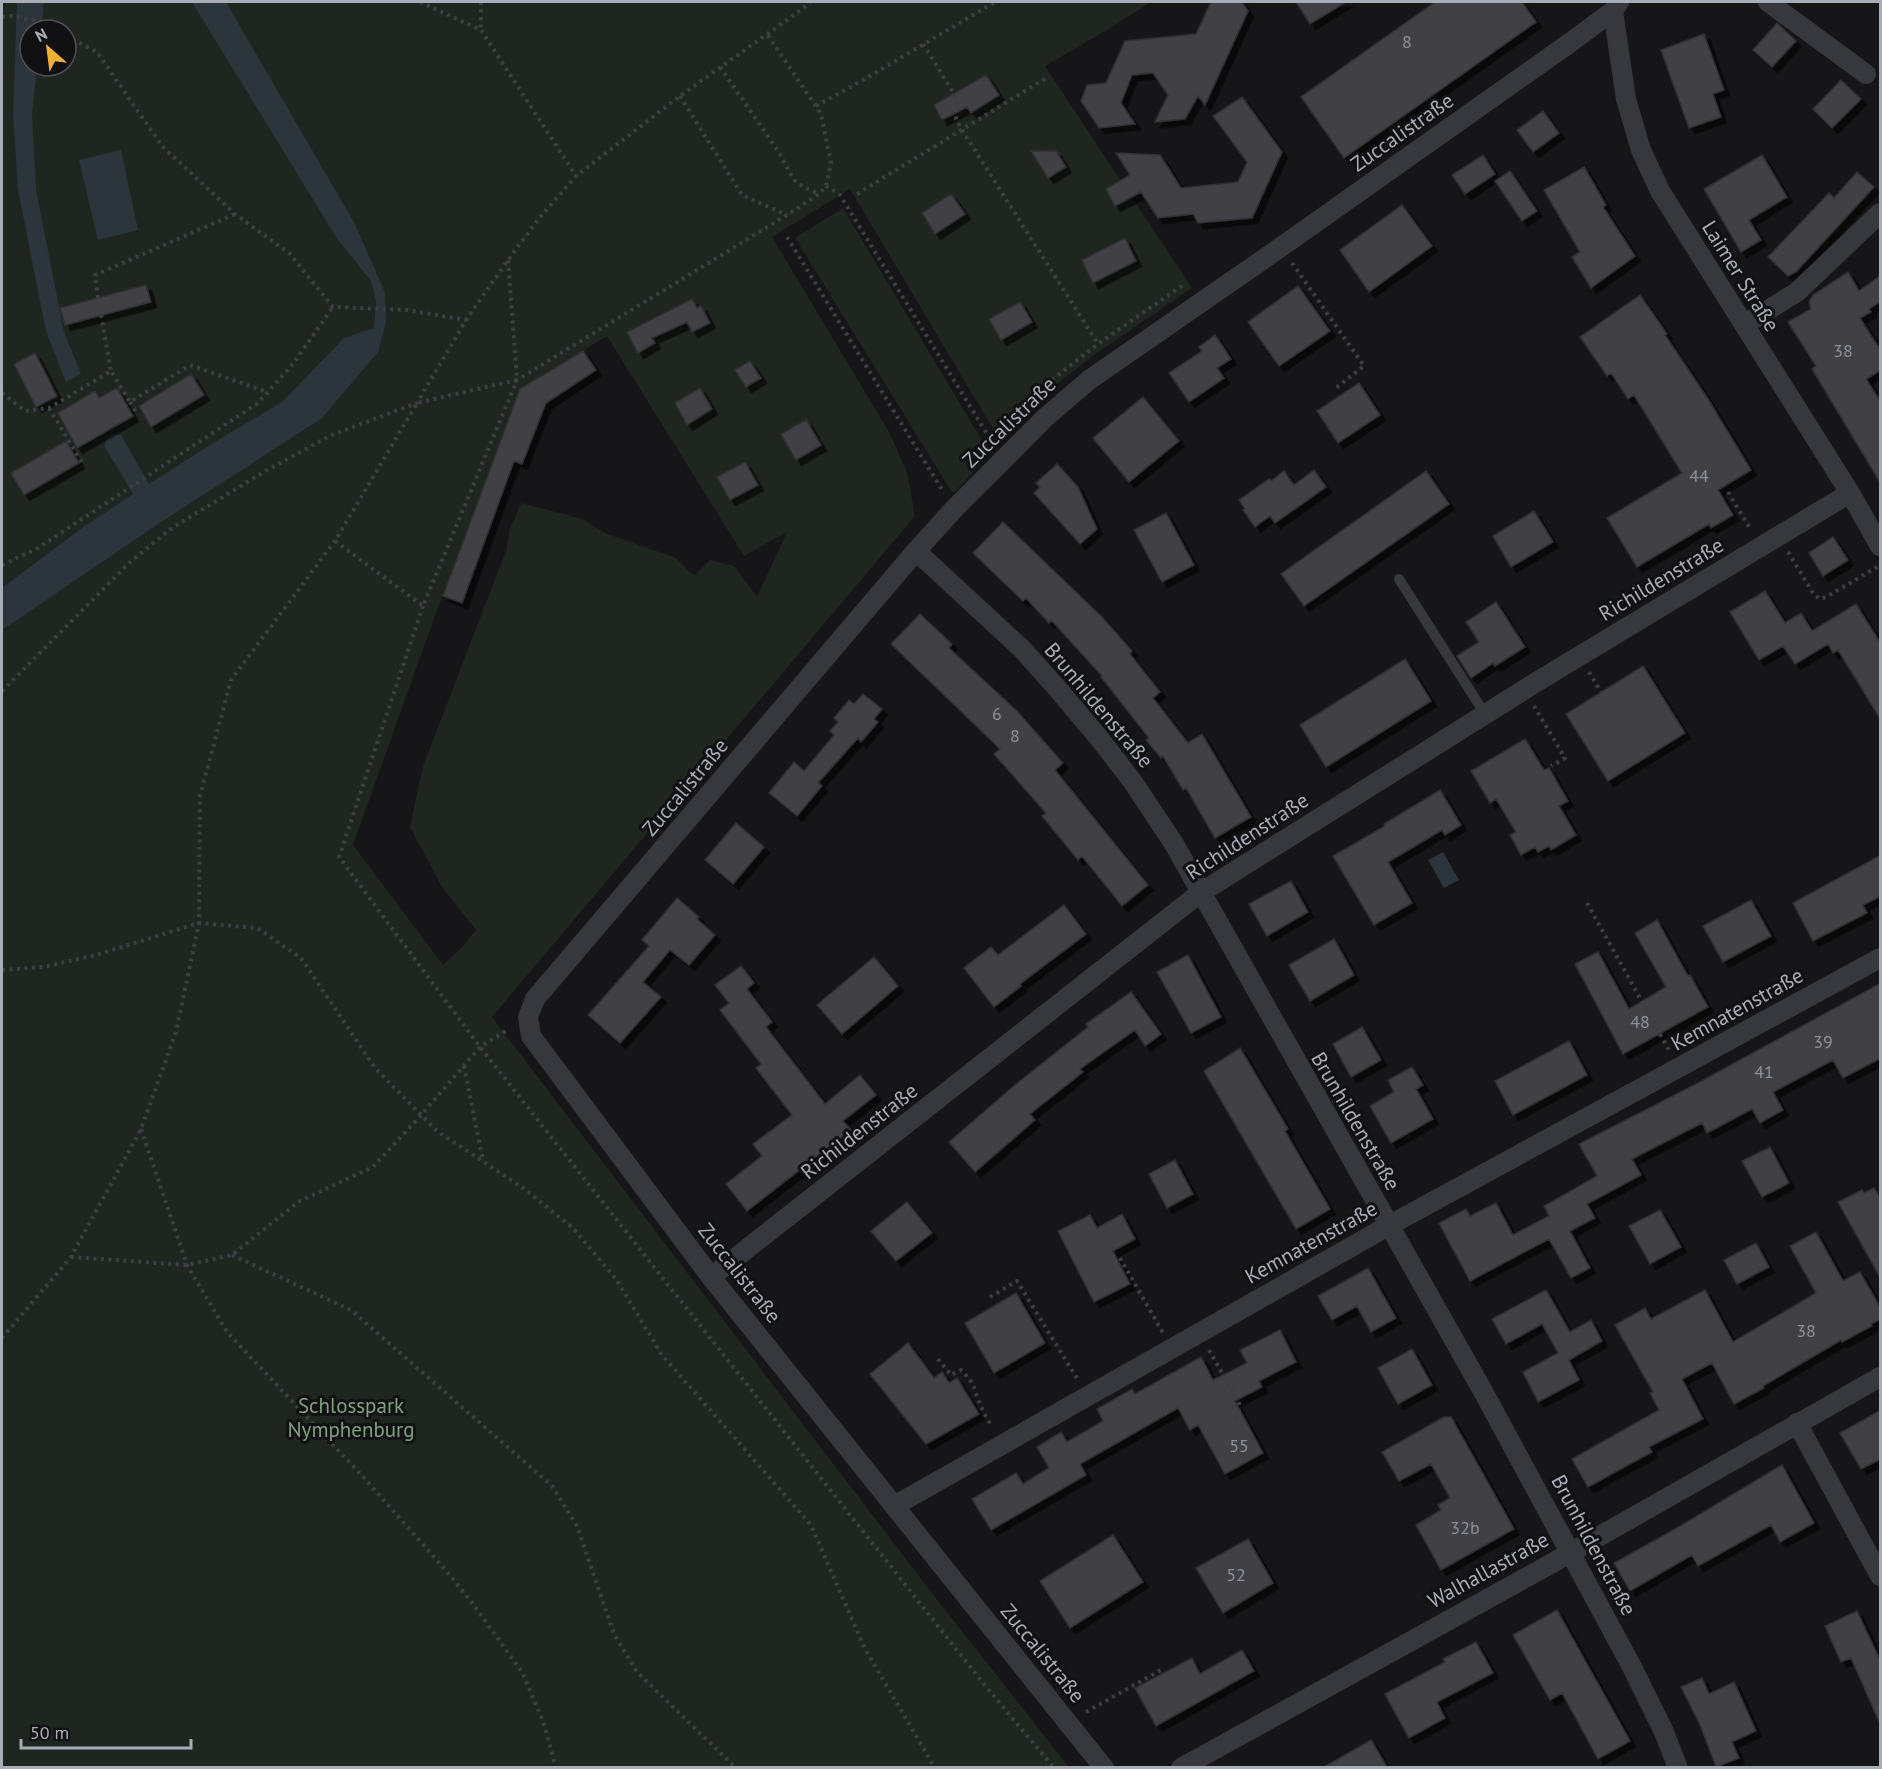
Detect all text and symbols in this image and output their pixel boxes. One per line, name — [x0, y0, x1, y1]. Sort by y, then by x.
north arrow — [18, 18, 78, 78]
text: N — [32, 23, 50, 46]
house number: 8 — [1402, 30, 1412, 53]
street label: Zuccalistraße — [1345, 87, 1459, 177]
street label: Laimer Straße — [1696, 215, 1786, 337]
house number: 38 — [1833, 339, 1853, 362]
street label: Zuccalistraße — [957, 371, 1061, 473]
house number: 44 — [1689, 464, 1709, 487]
street label: Richildenstraße — [1594, 531, 1728, 627]
street label: Brunhildenstraße — [1039, 637, 1159, 773]
house number: 6 — [992, 702, 1002, 725]
house number: 8 — [1010, 724, 1020, 747]
street label: Zuccalistraße — [636, 733, 734, 841]
street label: Richildenstraße — [1181, 786, 1313, 886]
street label: Kemnatenstraße — [1666, 962, 1808, 1056]
house number: 48 — [1630, 1010, 1650, 1033]
house number: 39 — [1813, 1030, 1833, 1053]
street label: Brunhildenstraße — [1305, 1047, 1407, 1195]
house number: 41 — [1754, 1060, 1774, 1083]
street label: Richildenstraße — [795, 1077, 923, 1185]
street label: Kemnatenstraße — [1240, 1195, 1382, 1289]
street label: Zuccalistraße — [693, 1218, 787, 1328]
house number: 38 — [1796, 1319, 1816, 1342]
park label: Schlosspark Nymphenburg — [287, 1392, 415, 1443]
house number: 55 — [1229, 1434, 1249, 1457]
street label: Brunhildenstraße — [1546, 1470, 1642, 1620]
house number: 32b — [1450, 1516, 1480, 1539]
street label: Walhallastraße — [1423, 1526, 1553, 1614]
house number: 52 — [1226, 1563, 1246, 1586]
street label: Zuccalistraße — [995, 1598, 1091, 1708]
scale bar — [21, 1712, 190, 1750]
text: 50 m — [30, 1721, 69, 1744]

